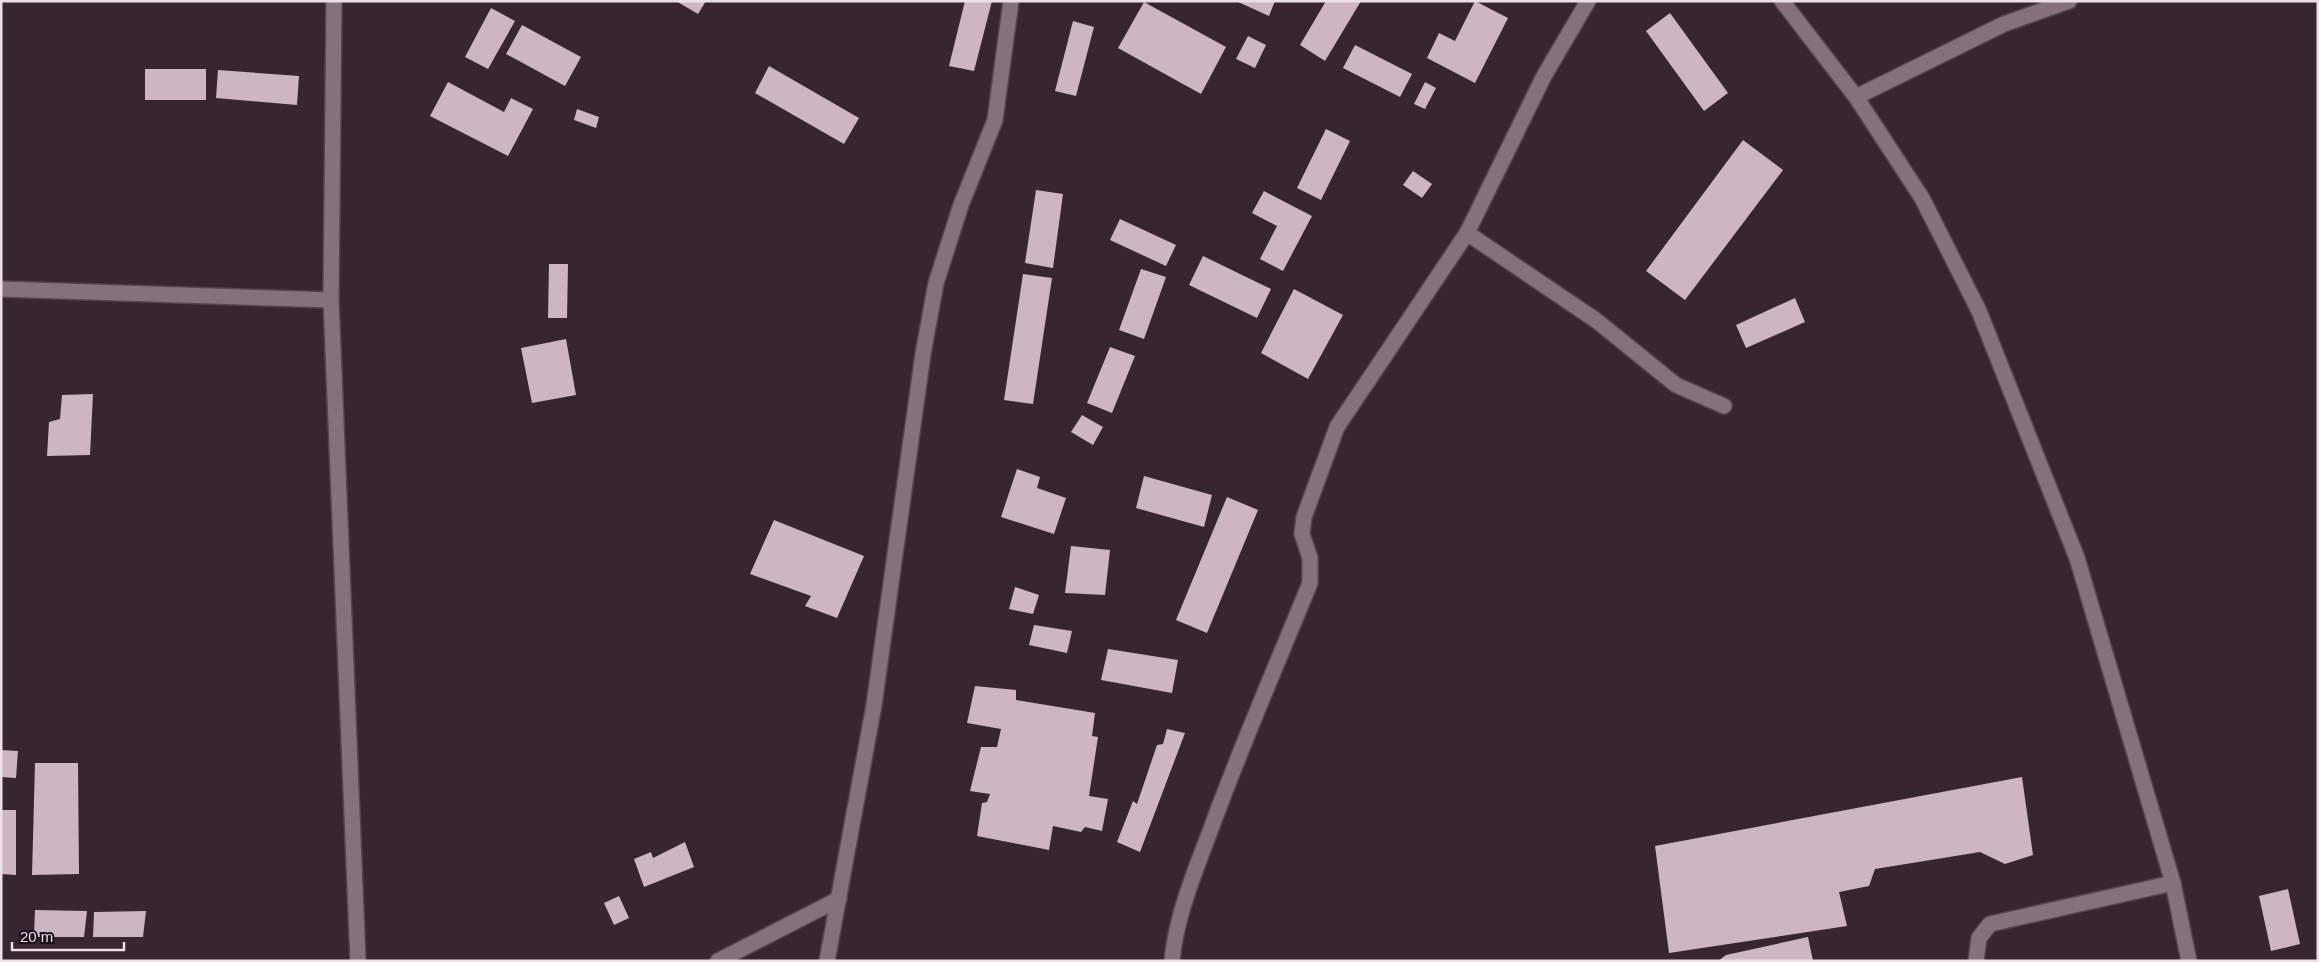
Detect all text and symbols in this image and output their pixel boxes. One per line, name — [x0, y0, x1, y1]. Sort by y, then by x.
scale bar — [12, 920, 125, 952]
text: 20 m — [20, 928, 53, 945]

